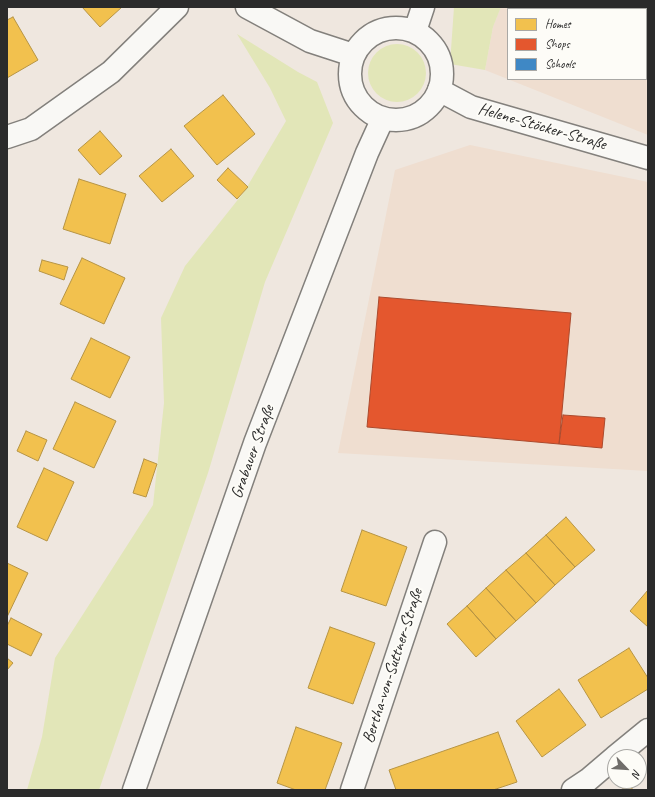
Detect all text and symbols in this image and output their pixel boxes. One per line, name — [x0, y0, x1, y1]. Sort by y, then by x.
legend — [507, 8, 647, 80]
text: Homes — [545, 16, 571, 32]
text: Shops — [545, 36, 570, 52]
text: Schools — [545, 56, 575, 72]
street label: Helene-Stöcker-Straße — [476, 99, 608, 155]
street label: Grabauer Straße — [227, 402, 279, 502]
street label: Bertha-von-Suttner-Straße — [358, 586, 428, 746]
north arrow — [607, 749, 647, 789]
text: N — [629, 768, 645, 780]

